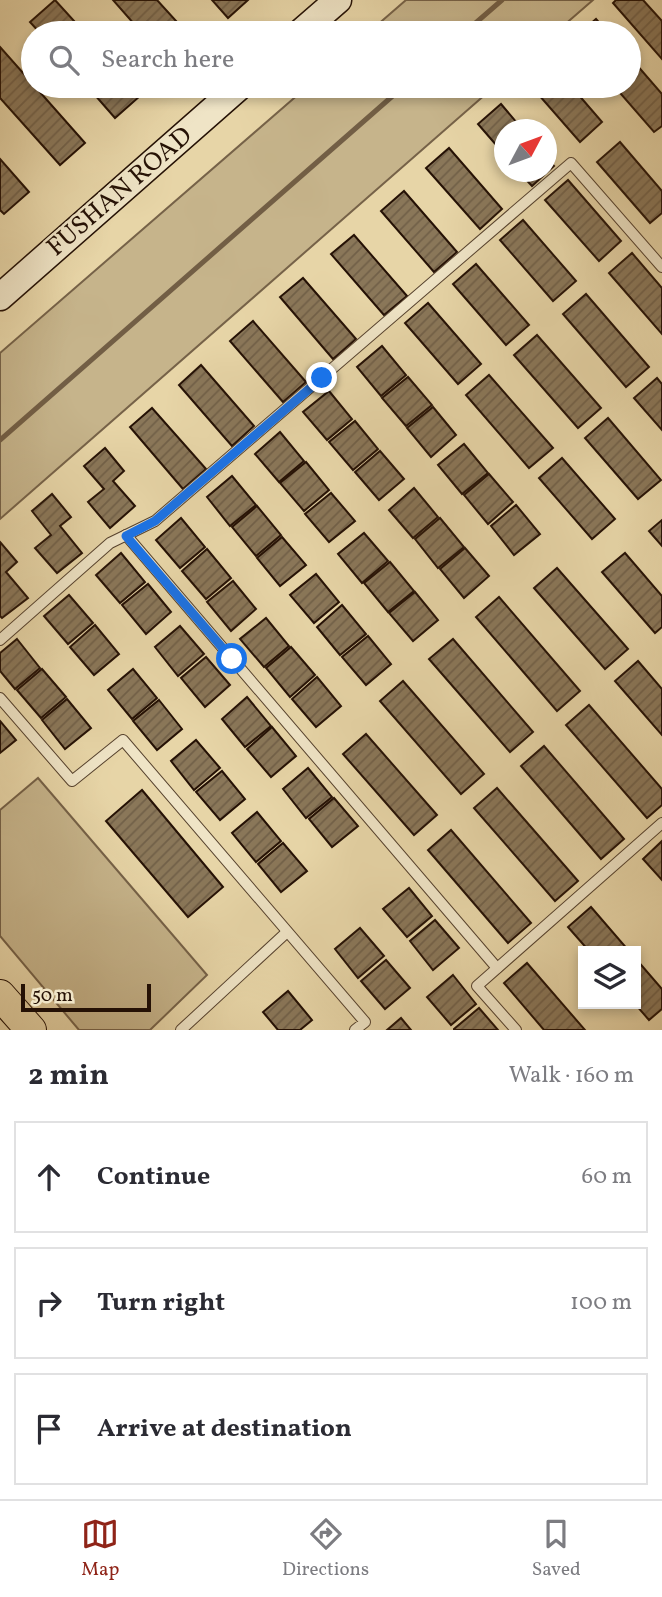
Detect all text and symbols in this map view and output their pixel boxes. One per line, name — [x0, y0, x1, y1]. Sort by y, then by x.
search box — [21, 21, 641, 98]
icon: search — [45, 41, 83, 79]
text: Search here — [101, 42, 234, 78]
street label: FUSHAN ROAD — [39, 119, 201, 265]
north arrow — [494, 119, 557, 182]
route end — [306, 362, 337, 393]
route start — [216, 643, 247, 674]
map controls — [578, 946, 641, 1009]
button: layers — [578, 946, 641, 1009]
scale bar — [21, 981, 150, 1013]
text: 50 m — [32, 983, 73, 1009]
text: 2 min — [28, 1055, 109, 1097]
text: Walk · 160 m — [509, 1060, 634, 1092]
icon: ahead — [30, 1158, 68, 1196]
text: Continue — [97, 1159, 210, 1195]
text: 60 m — [582, 1161, 632, 1193]
icon: right — [30, 1284, 68, 1322]
text: Turn right — [97, 1285, 225, 1321]
text: 100 m — [570, 1287, 632, 1319]
icon: arrive — [30, 1410, 68, 1448]
text: Arrive at destination — [97, 1411, 352, 1447]
tab: Map — [81, 1515, 119, 1583]
tab: Directions — [282, 1515, 369, 1583]
tab: Saved — [532, 1515, 581, 1583]

